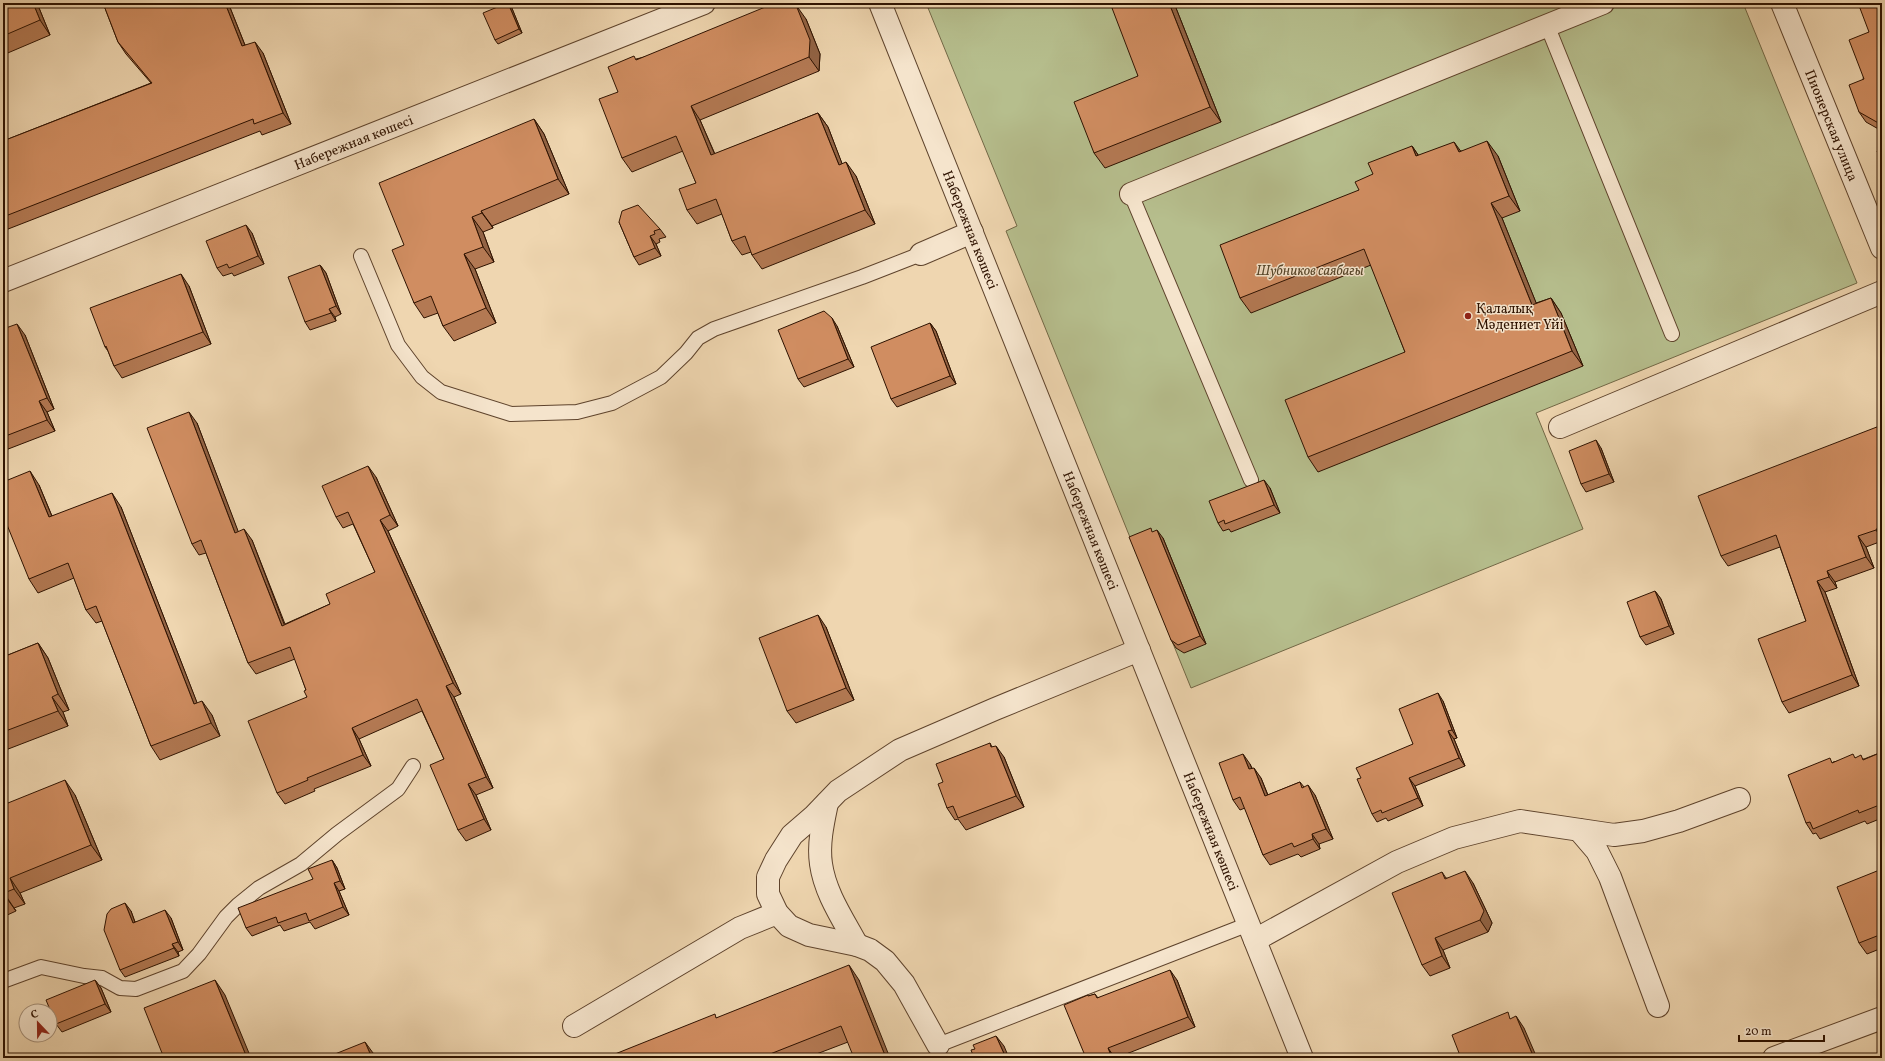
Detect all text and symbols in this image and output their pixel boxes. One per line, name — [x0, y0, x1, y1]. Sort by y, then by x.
street label: Пионерская улица — [1799, 67, 1862, 184]
street label: Набережная көшесі — [292, 111, 416, 176]
street label: Набережная көшесі — [937, 168, 1002, 292]
park label: Шубников саябағы — [1256, 262, 1364, 281]
place label: Қалалық Мәдениет Үйі — [1476, 300, 1564, 335]
marker: Қалалық Мәдениет Үйі — [1463, 311, 1473, 321]
street label: Набережная көшесі — [1057, 469, 1122, 593]
street label: Набережная көшесі — [1178, 770, 1242, 894]
north arrow — [18, 1003, 58, 1043]
text: С — [29, 1007, 41, 1023]
scale bar — [1739, 1017, 1824, 1043]
text: 20 m — [1745, 1024, 1772, 1040]

